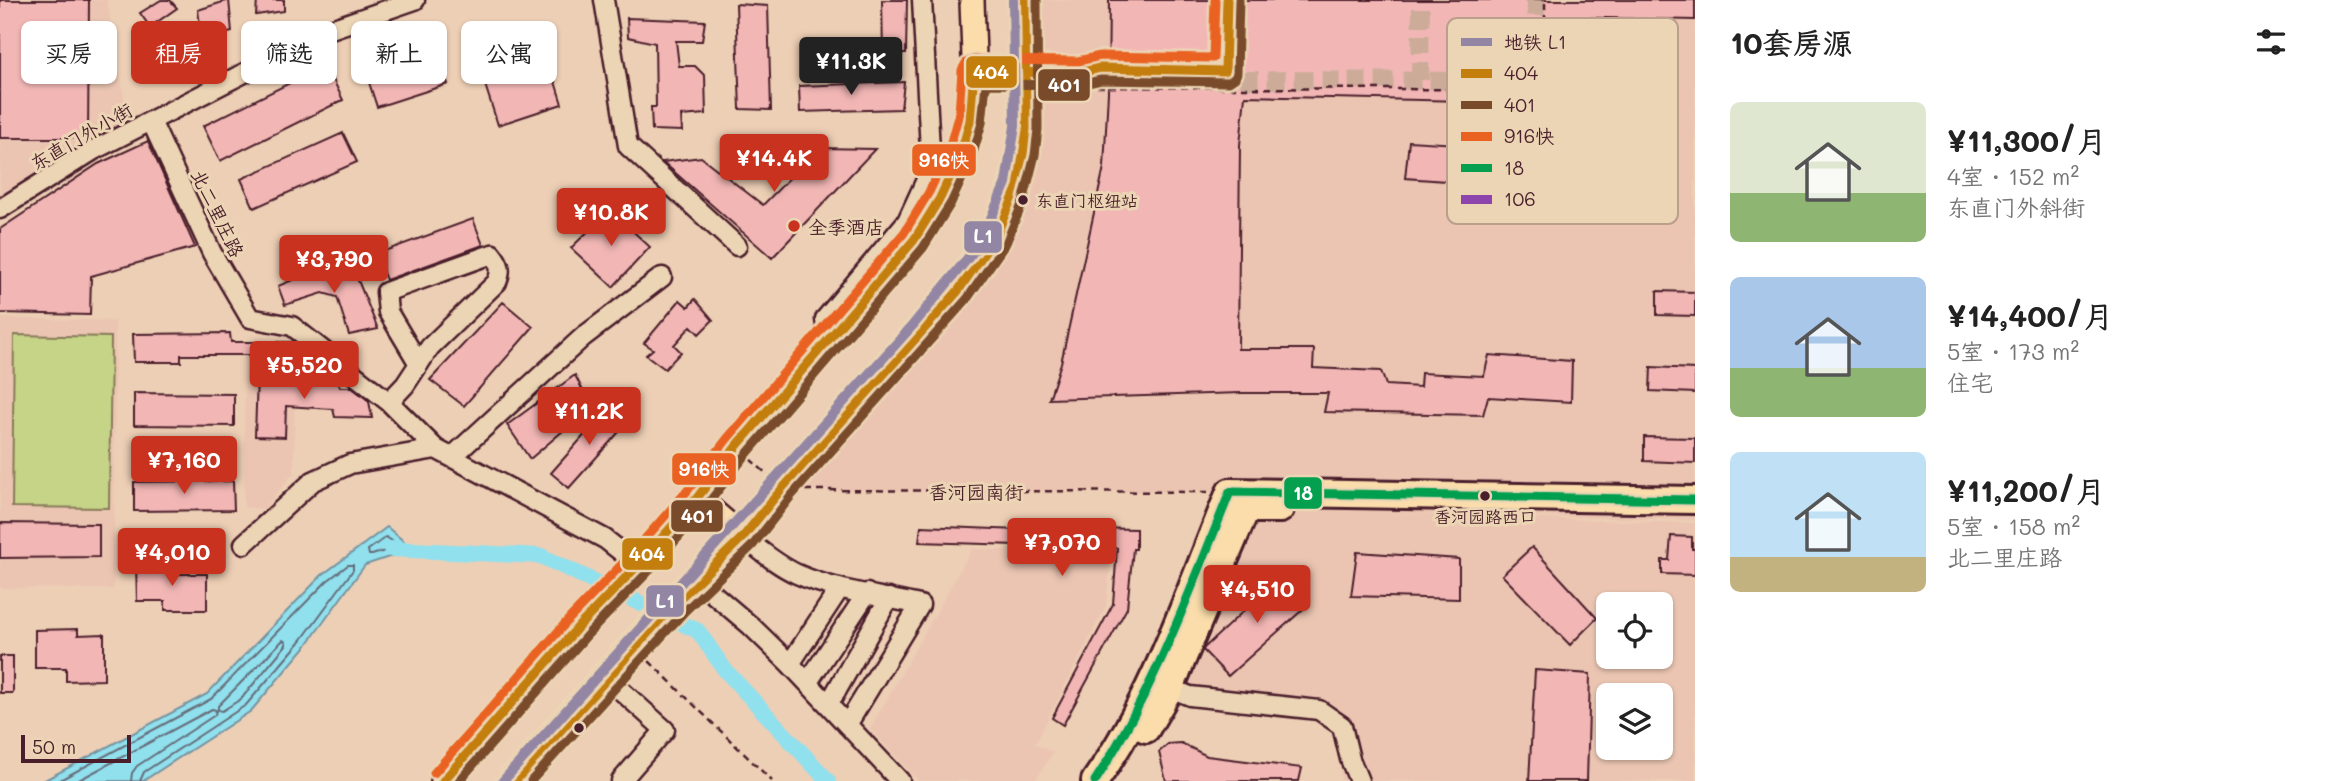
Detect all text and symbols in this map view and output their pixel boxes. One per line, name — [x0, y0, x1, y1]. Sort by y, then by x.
legend — [1447, 18, 1678, 224]
chip: 买房 — [21, 21, 117, 84]
chip: 租房 — [131, 21, 227, 84]
chip: 筛选 — [241, 21, 337, 84]
chip: 新上 — [351, 21, 447, 84]
chip: 公寓 — [461, 21, 557, 84]
text: 10套房源 — [1730, 22, 1853, 62]
icon: filters — [2252, 23, 2290, 61]
text: 地铁 L1 — [1504, 29, 1567, 54]
pin: ¥11.3K — [794, 38, 908, 97]
text: ¥11.3K — [815, 45, 887, 75]
line badge: 404 — [965, 55, 1018, 89]
text: 404 — [973, 59, 1009, 84]
text: 404 — [1504, 60, 1538, 85]
line badge: 401 — [1037, 68, 1091, 102]
text: 401 — [1048, 72, 1080, 97]
text: 401 — [1504, 92, 1535, 117]
street label: 东直门外小街 — [25, 97, 137, 175]
text: ¥11,300/月 — [1947, 120, 2107, 160]
text: 916快 — [1504, 123, 1554, 148]
icon: home — [1786, 130, 1870, 214]
pin: ¥14.4K — [717, 134, 831, 194]
text: ¥14.4K — [736, 142, 812, 172]
line badge: 916快 — [911, 143, 977, 177]
text: 916快 — [919, 147, 969, 172]
text: 18 — [1504, 155, 1524, 180]
text: 4室 · 152 m² — [1947, 161, 2079, 191]
street label: 北二里庄路 — [186, 165, 250, 261]
text: 106 — [1504, 186, 1536, 211]
pin: ¥10.8K — [554, 188, 668, 248]
place label: 东直门枢纽站 — [1036, 189, 1138, 211]
text: 东直门外斜街 — [1947, 192, 2085, 222]
marker: 东直门枢纽站 — [1016, 193, 1030, 207]
text: ¥10.8K — [573, 196, 649, 226]
place label: 全季酒店 — [808, 214, 884, 239]
marker: 全季酒店 — [786, 218, 802, 234]
line badge: L1 — [963, 220, 1003, 254]
text: L1 — [973, 223, 993, 248]
pin: ¥3,790 — [277, 236, 391, 295]
text: ¥3,790 — [295, 243, 373, 273]
text: ¥14,400/月 — [1947, 295, 2113, 335]
icon: home — [1786, 305, 1870, 389]
text: 5室 · 173 m² — [1947, 336, 2079, 366]
pin: ¥5,520 — [247, 342, 361, 401]
text: ¥5,520 — [266, 349, 342, 379]
text: 住宅 — [1947, 367, 1993, 397]
pin: ¥11.2K — [532, 388, 646, 447]
text: ¥11.2K — [554, 395, 624, 425]
pin: ¥7,160 — [127, 436, 241, 496]
text: ¥7,160 — [147, 444, 221, 474]
line badge: 916快 — [671, 452, 737, 486]
text: 916快 — [679, 456, 729, 481]
text: ¥11,200/月 — [1947, 470, 2105, 510]
line badge: 18 — [1283, 476, 1323, 510]
street label: 香河园南街 — [928, 479, 1024, 504]
text: 18 — [1293, 480, 1313, 505]
icon: home — [1786, 480, 1870, 564]
marker: 香河园路西口 — [1478, 489, 1492, 503]
line badge: 401 — [670, 499, 724, 533]
text: 401 — [681, 503, 713, 528]
place label: 香河园路西口 — [1434, 505, 1536, 527]
text: 5室 · 158 m² — [1947, 511, 2080, 541]
pin: ¥7,070 — [1005, 518, 1119, 578]
text: ¥7,070 — [1023, 526, 1101, 556]
pin: ¥4,010 — [115, 528, 229, 588]
text: ¥4,010 — [134, 536, 210, 566]
line badge: 404 — [621, 537, 674, 571]
text: 404 — [629, 541, 665, 566]
text: 北二里庄路 — [1947, 542, 2062, 572]
pin: ¥4,510 — [1200, 566, 1314, 625]
text: ¥4,510 — [1219, 573, 1295, 603]
line badge: L1 — [645, 584, 685, 618]
text: L1 — [655, 588, 675, 613]
map controls — [1596, 592, 1673, 760]
button: locate — [1596, 592, 1673, 669]
button: layers — [1596, 683, 1673, 760]
unlabelled marker — [572, 721, 586, 735]
scale bar — [21, 732, 131, 764]
text: 50 m — [32, 734, 76, 759]

